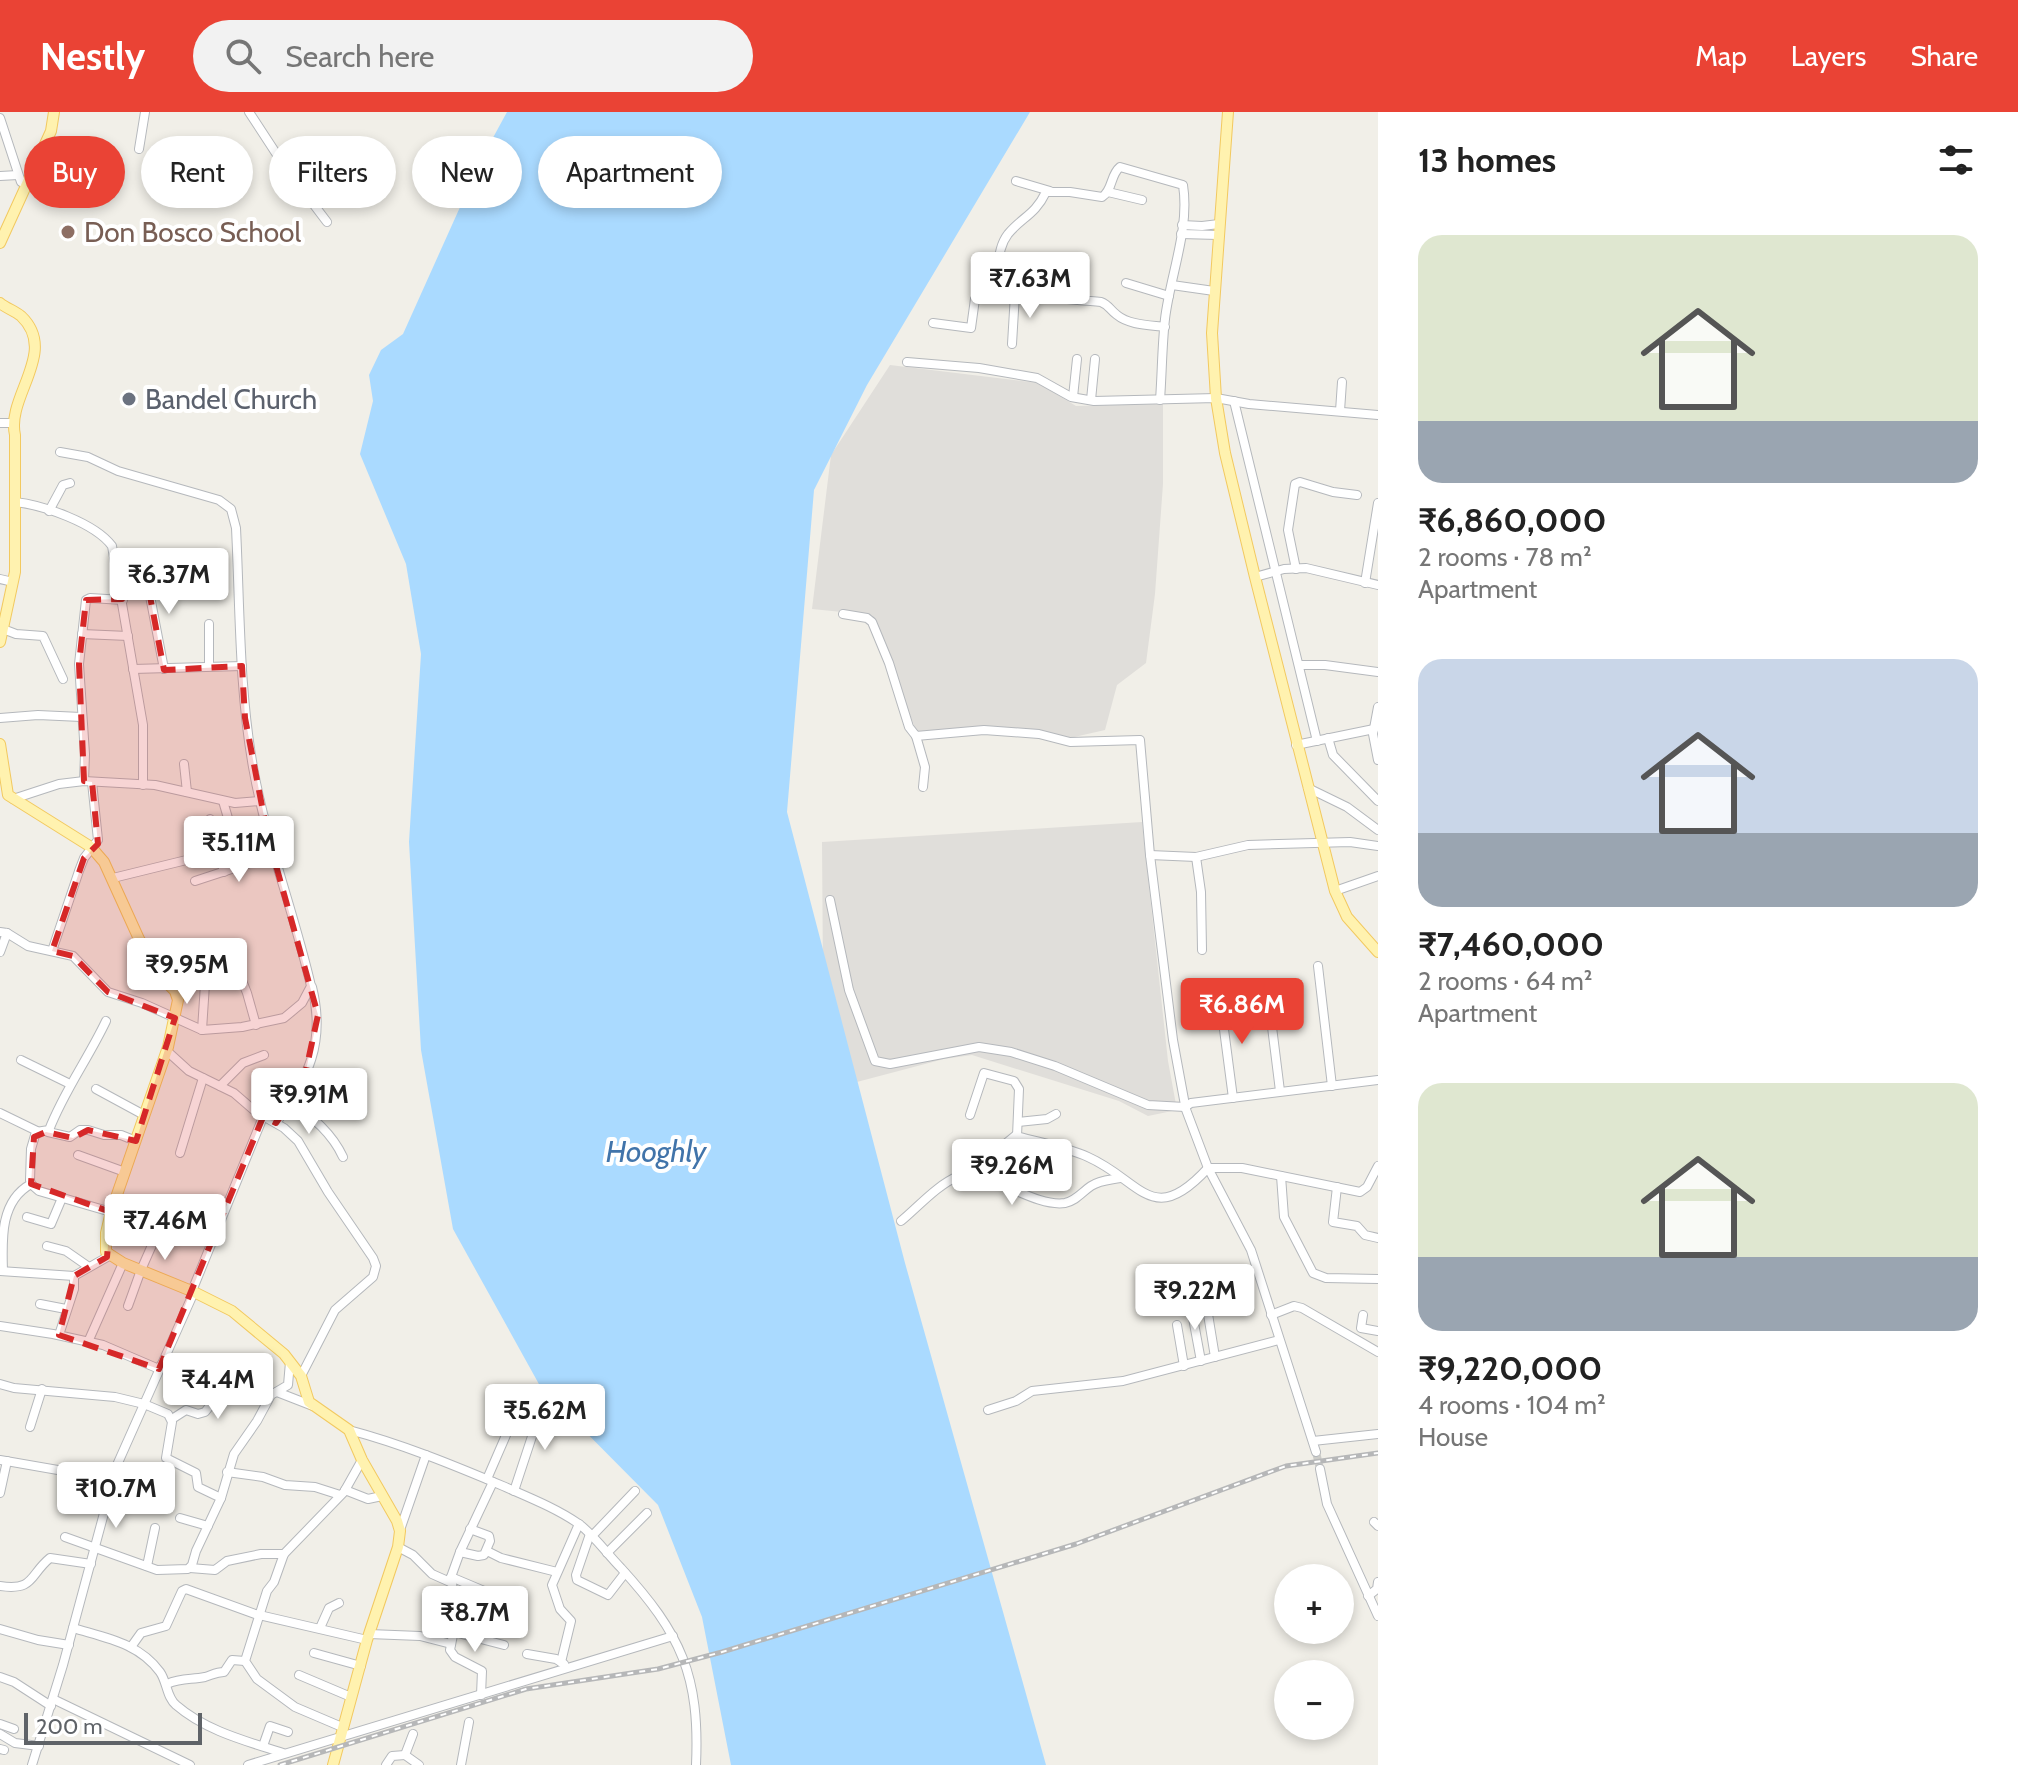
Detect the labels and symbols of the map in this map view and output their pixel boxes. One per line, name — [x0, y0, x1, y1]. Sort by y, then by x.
place label: Don Bosco School — [84, 215, 302, 249]
marker: Don Bosco School — [59, 223, 77, 241]
pin: ₹7.63M — [965, 252, 1095, 320]
place label: Bandel Church — [145, 382, 317, 416]
marker: Bandel Church — [120, 390, 138, 408]
pin: ₹6.37M — [104, 548, 234, 616]
pin: ₹5.11M — [174, 816, 304, 884]
pin: ₹9.95M — [122, 938, 252, 1006]
pin: ₹6.86M — [1177, 978, 1307, 1046]
pin: ₹9.91M — [244, 1068, 374, 1136]
water label: Hooghly — [606, 1133, 708, 1170]
pin: ₹9.26M — [947, 1139, 1077, 1207]
pin: ₹7.46M — [100, 1194, 230, 1262]
pin: ₹9.22M — [1130, 1264, 1260, 1332]
pin: ₹4.4M — [162, 1353, 274, 1421]
pin: ₹5.62M — [480, 1384, 610, 1452]
pin: ₹10.7M — [51, 1462, 181, 1530]
pin: ₹8.7M — [419, 1586, 531, 1654]
scale bar — [24, 1709, 202, 1745]

